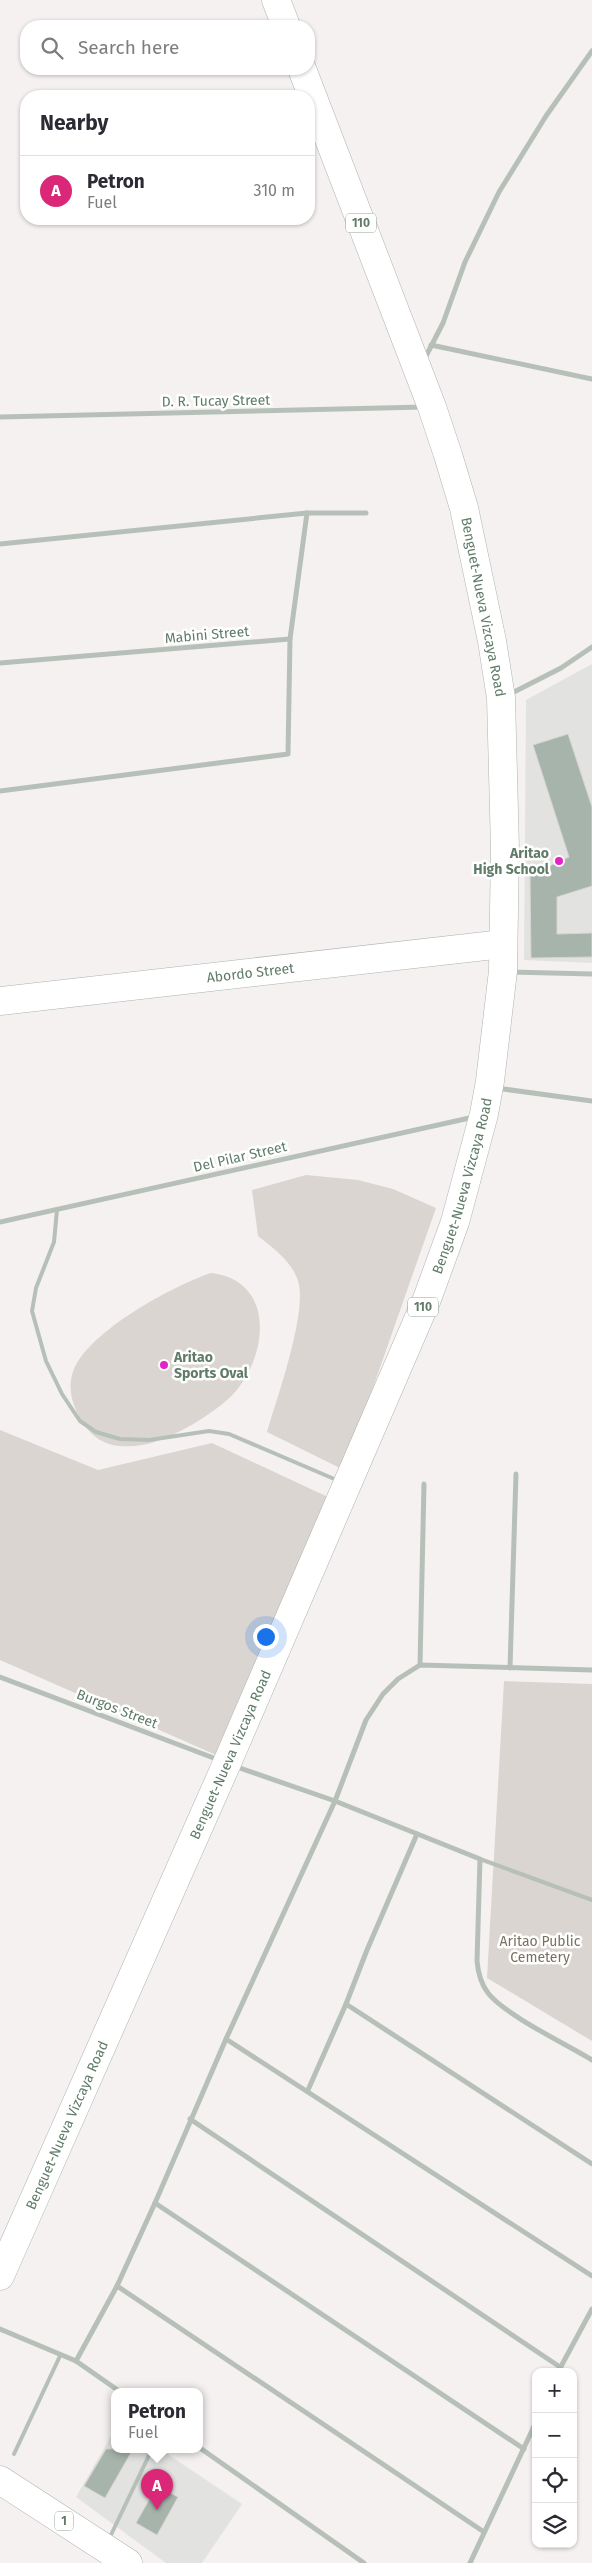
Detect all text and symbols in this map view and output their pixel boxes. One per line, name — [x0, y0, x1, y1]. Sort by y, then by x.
search box — [20, 20, 315, 75]
icon: search — [38, 34, 66, 62]
text: Search here — [78, 36, 179, 59]
text: Nearby — [40, 110, 108, 136]
text: Petron — [87, 170, 145, 193]
text: A — [51, 181, 61, 200]
text: 310 m — [254, 181, 295, 200]
text: Fuel — [87, 193, 117, 212]
road number: 110 — [346, 214, 376, 232]
street label: D. R. Tucay Street — [162, 392, 271, 410]
street label: Benguet-Nueva Vizcaya Road — [457, 516, 509, 698]
street label: Mabini Street — [164, 623, 251, 647]
place label: Aritao High School — [473, 845, 550, 878]
marker: Aritao High School — [553, 855, 565, 867]
street label: Abordo Street — [206, 959, 296, 986]
street label: Benguet-Nueva Vizcaya Road — [428, 1096, 495, 1276]
street label: Del Pilar Street — [192, 1138, 289, 1176]
road number: 110 — [408, 1298, 438, 1316]
place label: Aritao Sports Oval — [173, 1349, 249, 1382]
marker: Aritao Sports Oval — [158, 1359, 170, 1371]
your location — [253, 1624, 279, 1650]
street label: Benguet-Nueva Vizcaya Road — [186, 1667, 275, 1842]
street label: Burgos Street — [74, 1686, 161, 1733]
park label: Aritao Public Cemetery — [500, 1933, 581, 1966]
street label: Benguet-Nueva Vizcaya Road — [22, 2038, 112, 2212]
map controls — [532, 2368, 577, 2548]
button: + — [532, 2368, 577, 2413]
popup — [111, 2388, 203, 2453]
text: Petron — [128, 2400, 186, 2423]
button: − — [532, 2413, 577, 2458]
text: Fuel — [128, 2423, 158, 2442]
button: locate — [532, 2458, 577, 2503]
pin: A — [141, 2469, 173, 2510]
button: layers — [532, 2503, 577, 2548]
road number: 1 — [55, 2512, 73, 2530]

